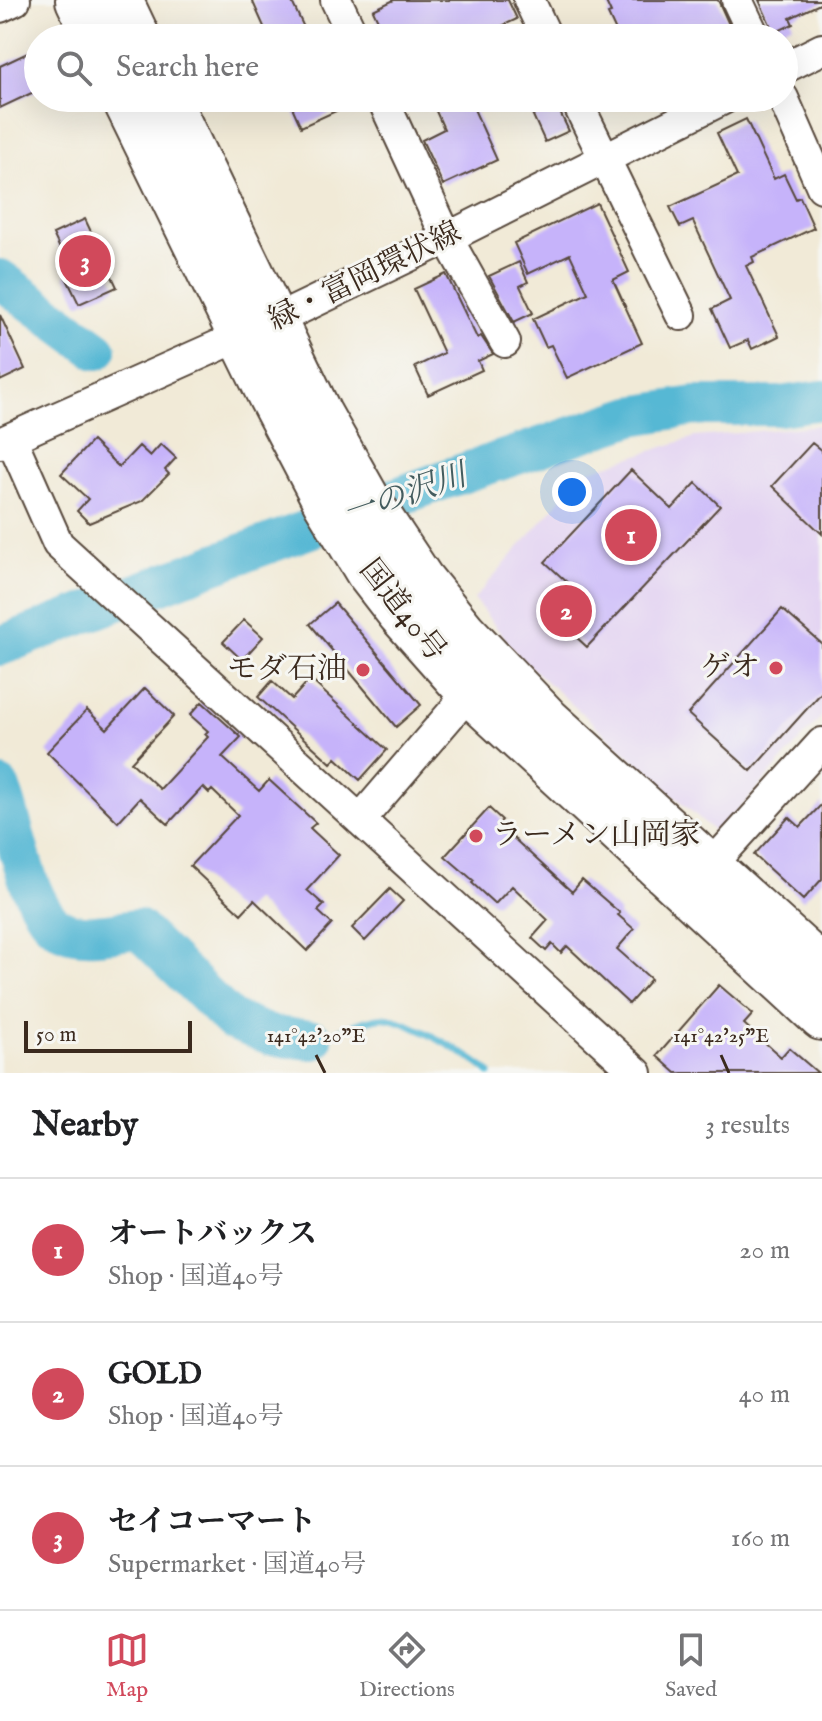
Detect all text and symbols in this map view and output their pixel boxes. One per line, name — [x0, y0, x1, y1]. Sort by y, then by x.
search box — [24, 24, 798, 112]
icon: search — [52, 46, 96, 90]
text: Search here — [116, 49, 259, 87]
street label: 緑・富岡環状線 — [262, 214, 468, 340]
pin: 3 — [59, 231, 111, 291]
water label: 一の沢川 — [338, 455, 475, 536]
your location — [552, 472, 592, 512]
pin: 1 — [605, 505, 657, 565]
street label: 国道40号 — [350, 552, 454, 670]
pin: 2 — [540, 581, 592, 641]
place label: ゲオ — [701, 649, 760, 687]
place label: モダ石油 — [227, 651, 347, 689]
marker: ゲオ — [767, 659, 785, 677]
marker: モダ石油 — [354, 661, 372, 679]
place label: ラーメン山岡家 — [492, 817, 701, 855]
marker: ラーメン山岡家 — [467, 827, 485, 845]
scale bar — [24, 1017, 192, 1053]
text: 50 m — [36, 1021, 77, 1049]
text: 141°42'20"E — [267, 1024, 366, 1049]
text: 141°42'25"E — [673, 1024, 769, 1049]
text: Nearby — [32, 1104, 138, 1147]
text: 3 results — [705, 1109, 790, 1142]
text: オートバックス — [108, 1216, 317, 1254]
text: 1 — [53, 1234, 63, 1267]
text: 20 m — [739, 1234, 790, 1267]
text: Shop · 国道40号 — [108, 1260, 284, 1293]
text: GOLD — [108, 1356, 202, 1394]
text: 2 — [52, 1378, 64, 1411]
text: 40 m — [739, 1378, 790, 1411]
text: Shop · 国道40号 — [108, 1400, 284, 1433]
text: セイコーマート — [108, 1504, 316, 1542]
text: 3 — [53, 1522, 63, 1555]
text: 160 m — [731, 1522, 790, 1555]
text: Supermarket · 国道40号 — [108, 1548, 366, 1581]
tab: Map — [105, 1628, 149, 1704]
tab: Directions — [359, 1628, 455, 1704]
tab: Saved — [665, 1628, 717, 1704]

